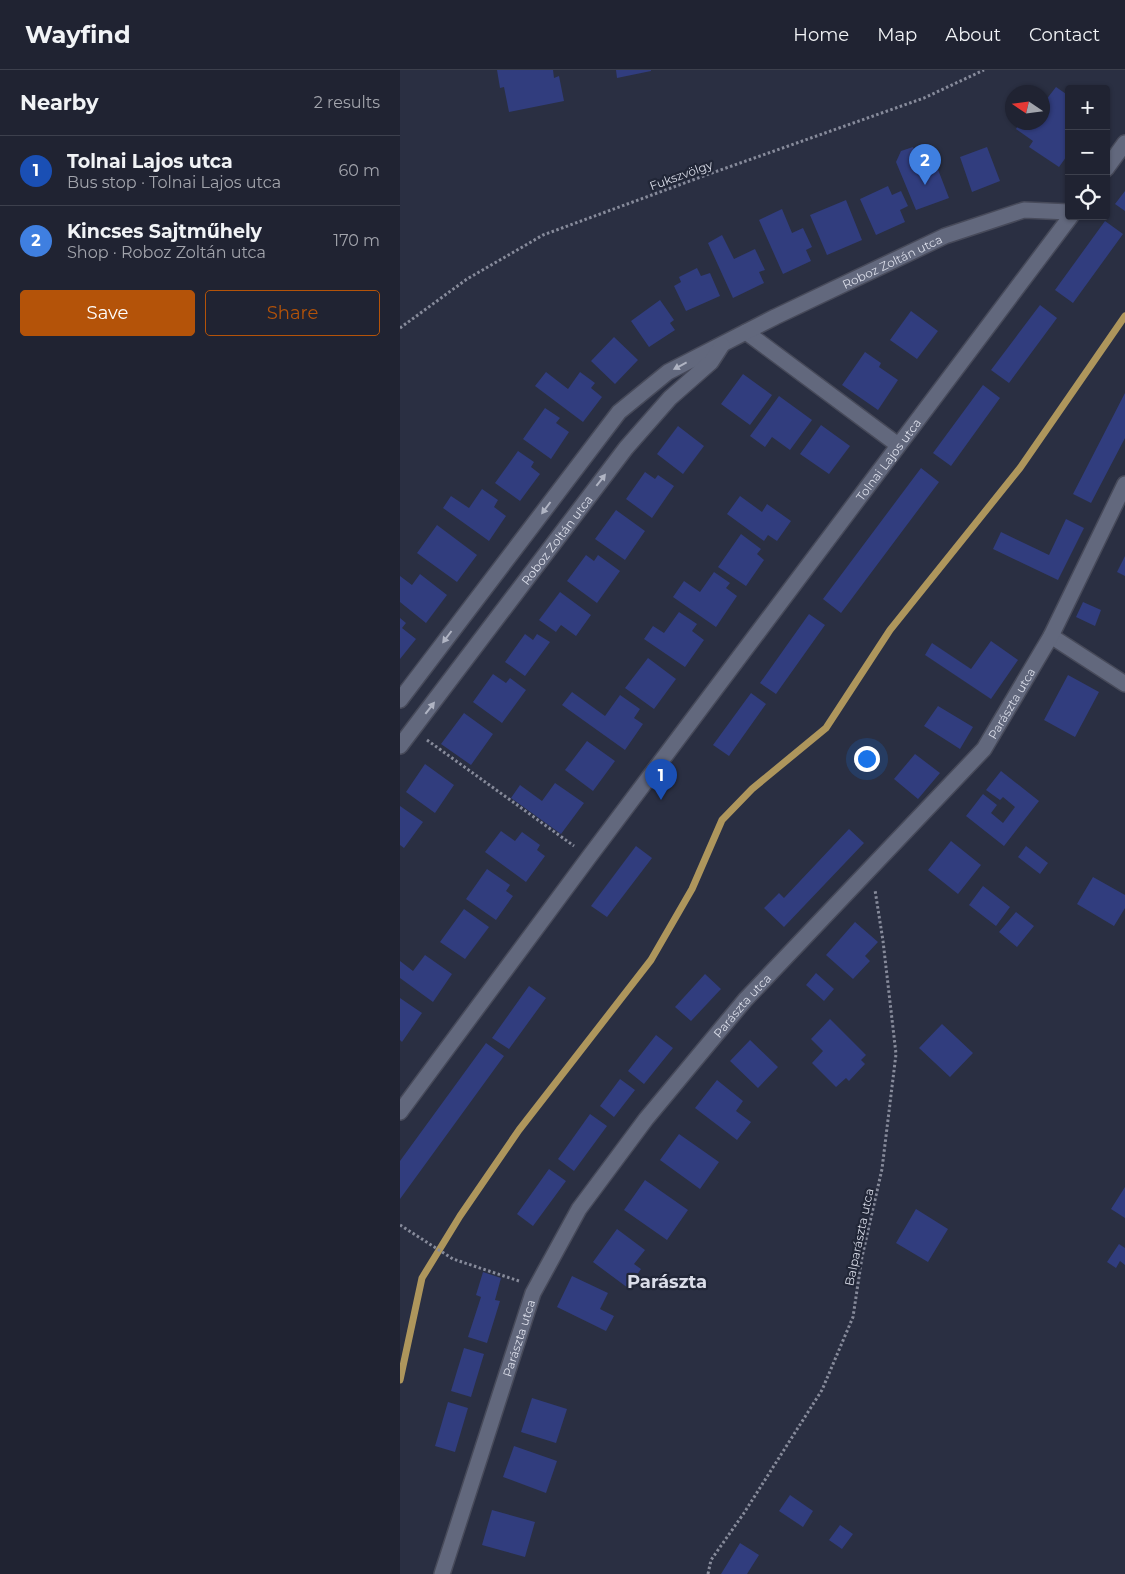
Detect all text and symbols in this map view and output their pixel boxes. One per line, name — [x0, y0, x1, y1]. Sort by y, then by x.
text: Wayfind — [25, 20, 131, 49]
text: Home — [793, 24, 849, 46]
text: Map — [877, 24, 917, 46]
text: About — [945, 24, 1001, 46]
text: Contact — [1029, 24, 1100, 46]
north arrow — [1005, 85, 1050, 130]
map controls — [1065, 85, 1110, 220]
button: + — [1065, 85, 1110, 130]
text: Nearby — [20, 90, 99, 115]
text: 2 results — [314, 93, 380, 112]
button: − — [1065, 130, 1110, 175]
pin: 2 — [909, 144, 941, 185]
text: Tolnai Lajos utca — [67, 150, 233, 173]
street label: Fukszvölgy — [647, 156, 715, 193]
text: 1 — [33, 161, 39, 180]
text: 60 m — [338, 161, 380, 180]
text: Bus stop · Tolnai Lajos utca — [67, 173, 281, 192]
button: locate — [1065, 175, 1110, 220]
text: Kincses Sajtműhely — [67, 220, 262, 243]
text: 2 — [31, 231, 41, 250]
text: 170 m — [333, 231, 380, 250]
street label: Roboz Zoltán utca — [840, 231, 944, 291]
text: Shop · Roboz Zoltán utca — [67, 243, 266, 262]
button: Save — [20, 290, 195, 336]
button: Share — [205, 290, 380, 336]
one-way arrow — [673, 362, 688, 370]
street label: Tolnai Lajos utca — [852, 415, 924, 503]
one-way arrow — [596, 474, 607, 487]
street label: Roboz Zoltán utca — [518, 492, 595, 588]
one-way arrow — [541, 501, 551, 515]
one-way arrow — [442, 630, 453, 643]
street label: Parászta utca — [984, 665, 1038, 742]
one-way arrow — [424, 702, 435, 715]
your location — [854, 746, 880, 772]
pin: 1 — [645, 759, 677, 800]
street label: Parászta utca — [710, 970, 774, 1040]
street label: Balparászta utca — [841, 1187, 877, 1287]
district label: Parászta — [627, 1271, 707, 1293]
street label: Parászta utca — [499, 1297, 538, 1379]

